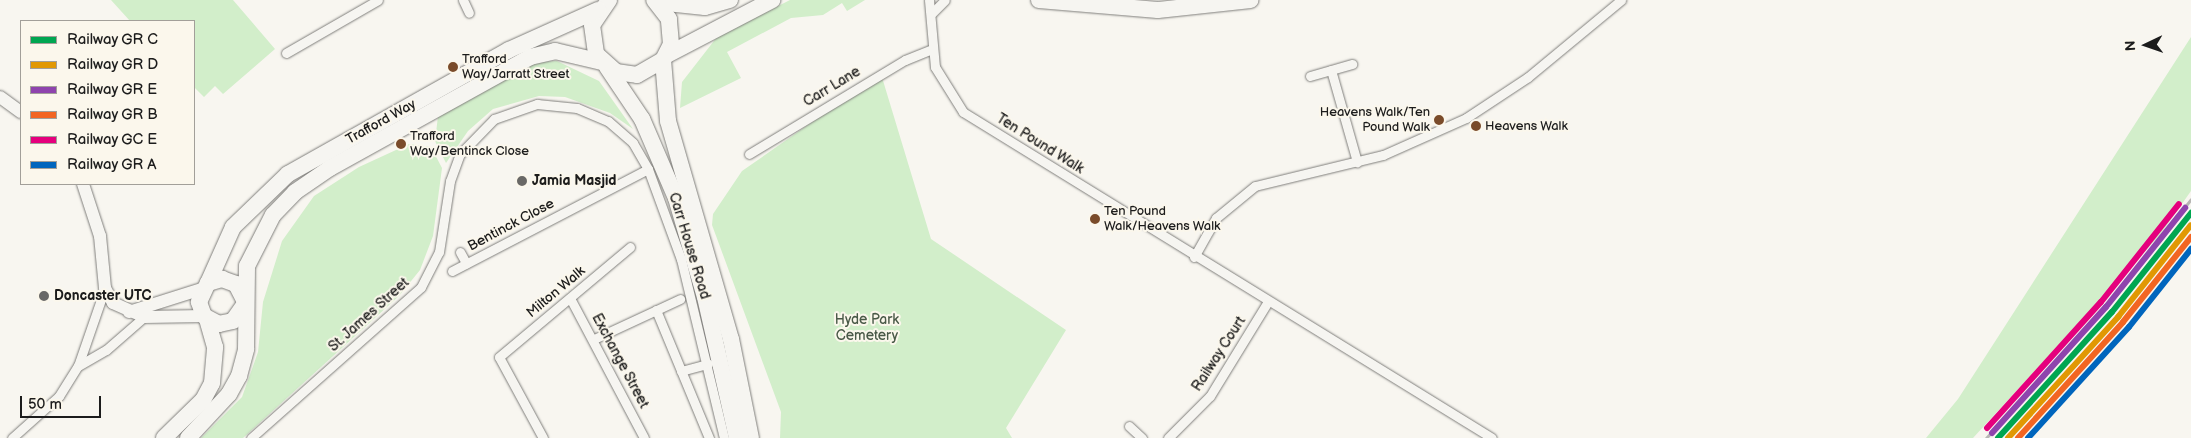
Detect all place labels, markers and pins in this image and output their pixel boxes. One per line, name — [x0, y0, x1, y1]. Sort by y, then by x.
place label: Trafford Way/Jarratt Street — [462, 52, 570, 83]
marker: Trafford Way/Jarratt Street — [448, 62, 458, 72]
place label: Heavens Walk/Ten Pound Walk — [1319, 105, 1430, 136]
marker: Heavens Walk/Ten Pound Walk — [1434, 115, 1444, 125]
place label: Heavens Walk — [1485, 118, 1568, 134]
marker: Heavens Walk — [1471, 121, 1481, 131]
place label: Trafford Way/Bentinck Close — [410, 129, 529, 160]
marker: Trafford Way/Bentinck Close — [396, 139, 406, 149]
place label: Jamia Masjid — [532, 173, 617, 189]
marker: Jamia Masjid — [516, 175, 528, 187]
place label: Ten Pound Walk/Heavens Walk — [1104, 204, 1221, 235]
marker: Ten Pound Walk/Heavens Walk — [1090, 214, 1100, 224]
place label: Doncaster UTC — [54, 288, 151, 304]
marker: Doncaster UTC — [38, 290, 50, 302]

